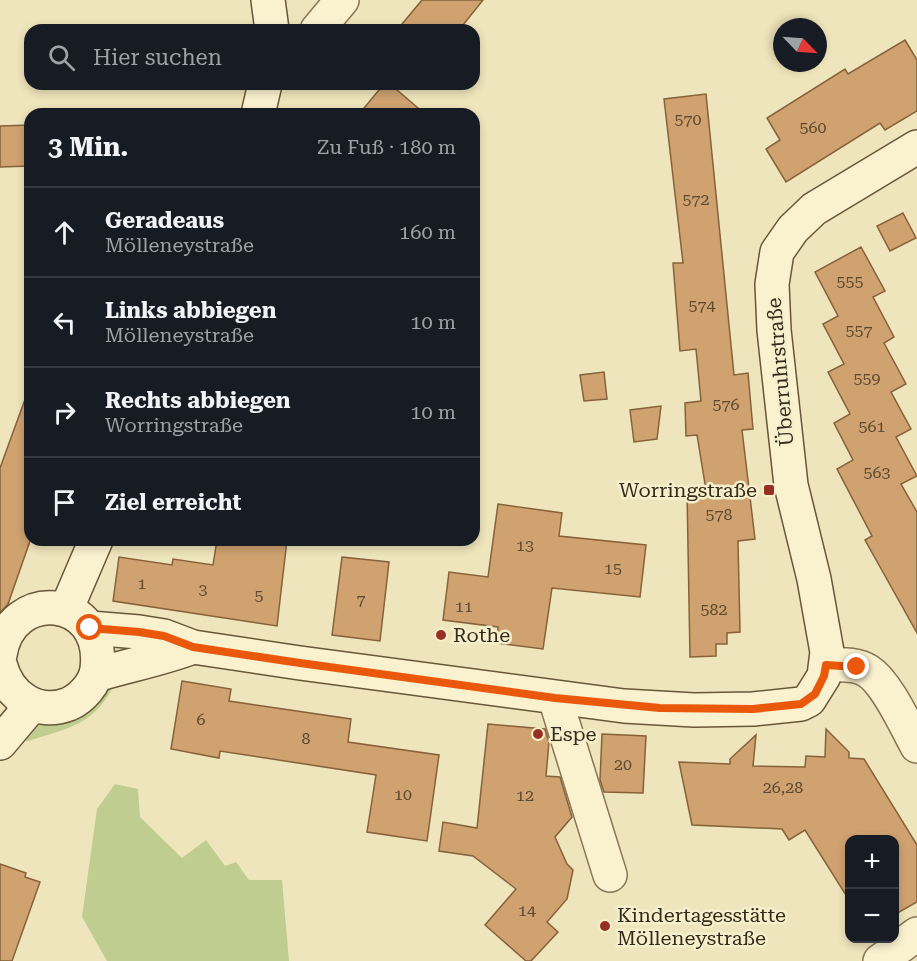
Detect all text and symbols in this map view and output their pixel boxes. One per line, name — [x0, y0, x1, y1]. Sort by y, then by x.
north arrow — [773, 18, 827, 72]
search box — [24, 24, 480, 90]
icon: search — [45, 41, 78, 74]
text: Hier suchen — [93, 45, 222, 70]
house number: 570 — [675, 110, 701, 129]
house number: 560 — [800, 118, 826, 137]
text: 3 Min. — [48, 132, 129, 162]
text: Zu Fuß · 180 m — [317, 135, 456, 159]
house number: 572 — [683, 190, 709, 209]
text: Geradeaus — [105, 208, 224, 233]
icon: ahead — [48, 216, 81, 249]
text: 160 m — [399, 220, 456, 244]
text: Mölleneystraße — [105, 233, 254, 257]
house number: 555 — [837, 272, 863, 291]
house number: 574 — [689, 296, 715, 315]
street label: Überruhrstraße — [762, 297, 798, 447]
text: Links abbiegen — [105, 298, 276, 323]
icon: left — [48, 306, 81, 339]
text: 10 m — [410, 310, 456, 334]
house number: 557 — [846, 321, 872, 340]
text: Mölleneystraße — [105, 323, 254, 347]
house number: 559 — [854, 369, 880, 388]
text: Rechts abbiegen — [105, 388, 291, 413]
house number: 576 — [713, 395, 739, 414]
icon: right — [48, 396, 81, 429]
text: 10 m — [410, 400, 456, 424]
text: Worringstraße — [105, 413, 243, 437]
house number: 561 — [859, 417, 885, 436]
house number: 563 — [864, 463, 890, 482]
place label: Worringstraße — [619, 478, 757, 502]
marker: Worringstraße — [762, 483, 776, 497]
icon: arrive — [48, 486, 81, 519]
text: Ziel erreicht — [105, 490, 241, 515]
house number: 578 — [706, 505, 732, 524]
house number: 13 — [516, 536, 534, 555]
house number: 15 — [604, 559, 622, 578]
house number: 1 — [138, 574, 147, 593]
house number: 3 — [199, 580, 208, 599]
house number: 5 — [255, 586, 264, 605]
house number: 7 — [357, 590, 366, 609]
house number: 11 — [455, 597, 473, 616]
house number: 582 — [701, 600, 727, 619]
route start — [76, 614, 102, 640]
place label: Rothe — [453, 623, 510, 647]
marker: Rothe — [434, 628, 448, 642]
route end — [843, 653, 869, 679]
house number: 6 — [197, 710, 206, 729]
place label: Espe — [550, 722, 596, 746]
marker: Espe — [531, 727, 545, 741]
house number: 8 — [302, 729, 311, 748]
house number: 20 — [614, 755, 632, 774]
house number: 26,28 — [763, 778, 803, 797]
house number: 10 — [394, 785, 412, 804]
house number: 12 — [516, 786, 534, 805]
map controls — [845, 835, 899, 943]
button: + — [845, 835, 899, 889]
button: − — [845, 889, 899, 943]
house number: 14 — [518, 901, 536, 920]
place label: Kindertagesstätte Mölleneystraße — [617, 903, 786, 950]
marker: Kindertagesstätte Mölleneystraße — [598, 919, 612, 933]

